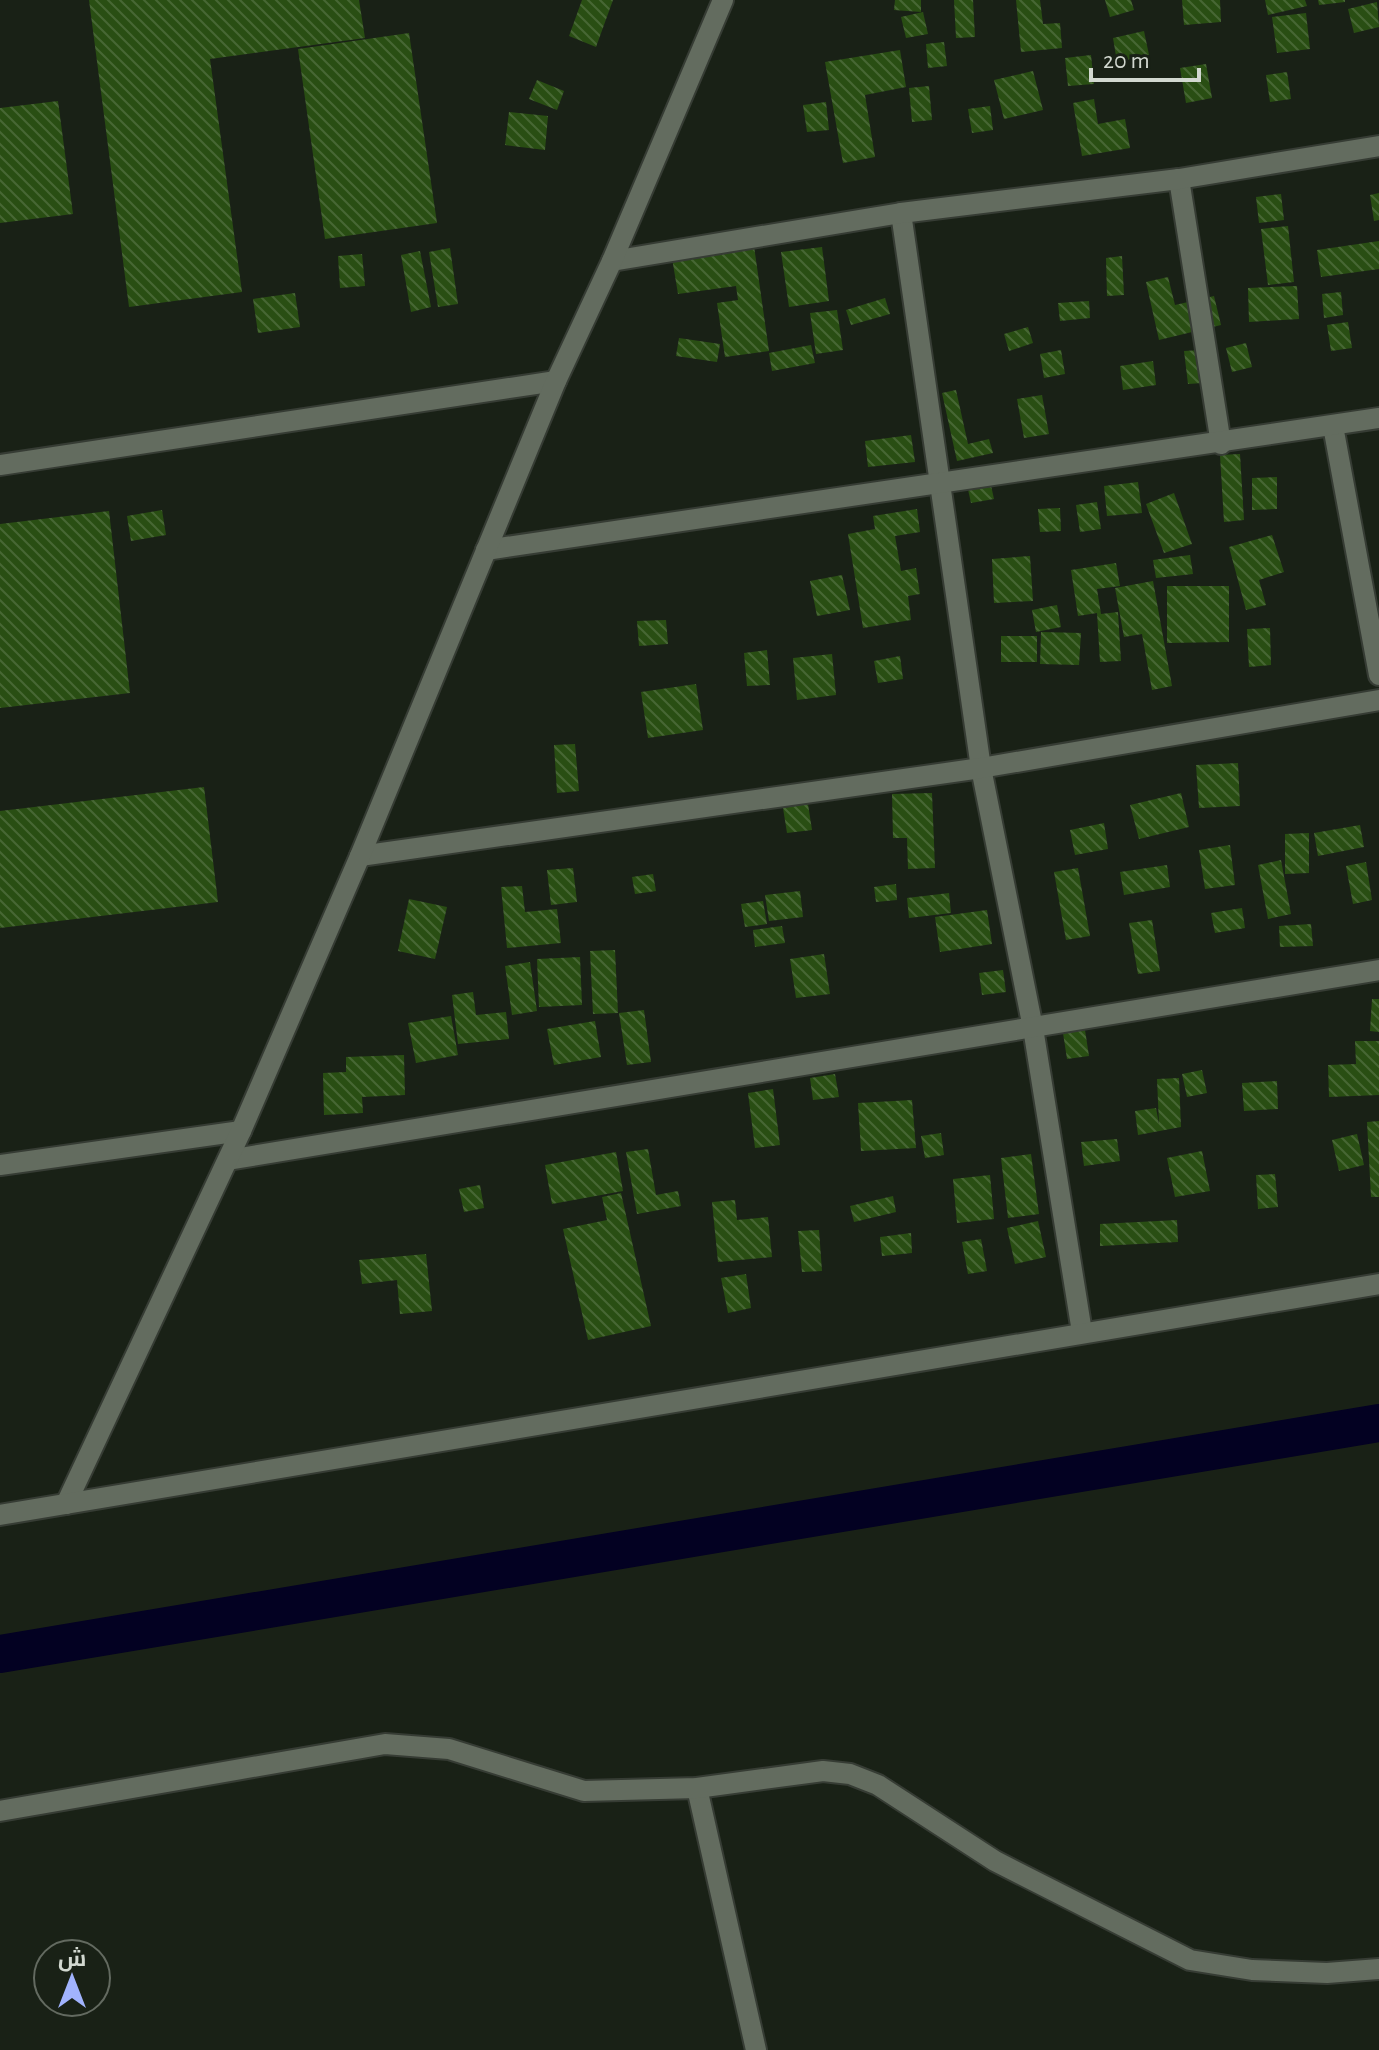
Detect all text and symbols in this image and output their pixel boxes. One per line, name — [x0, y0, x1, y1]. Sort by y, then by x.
scale bar — [1091, 32, 1199, 82]
text: 20 m — [1103, 49, 1150, 73]
north arrow — [32, 1938, 112, 2018]
text: ش — [58, 1947, 86, 1972]

